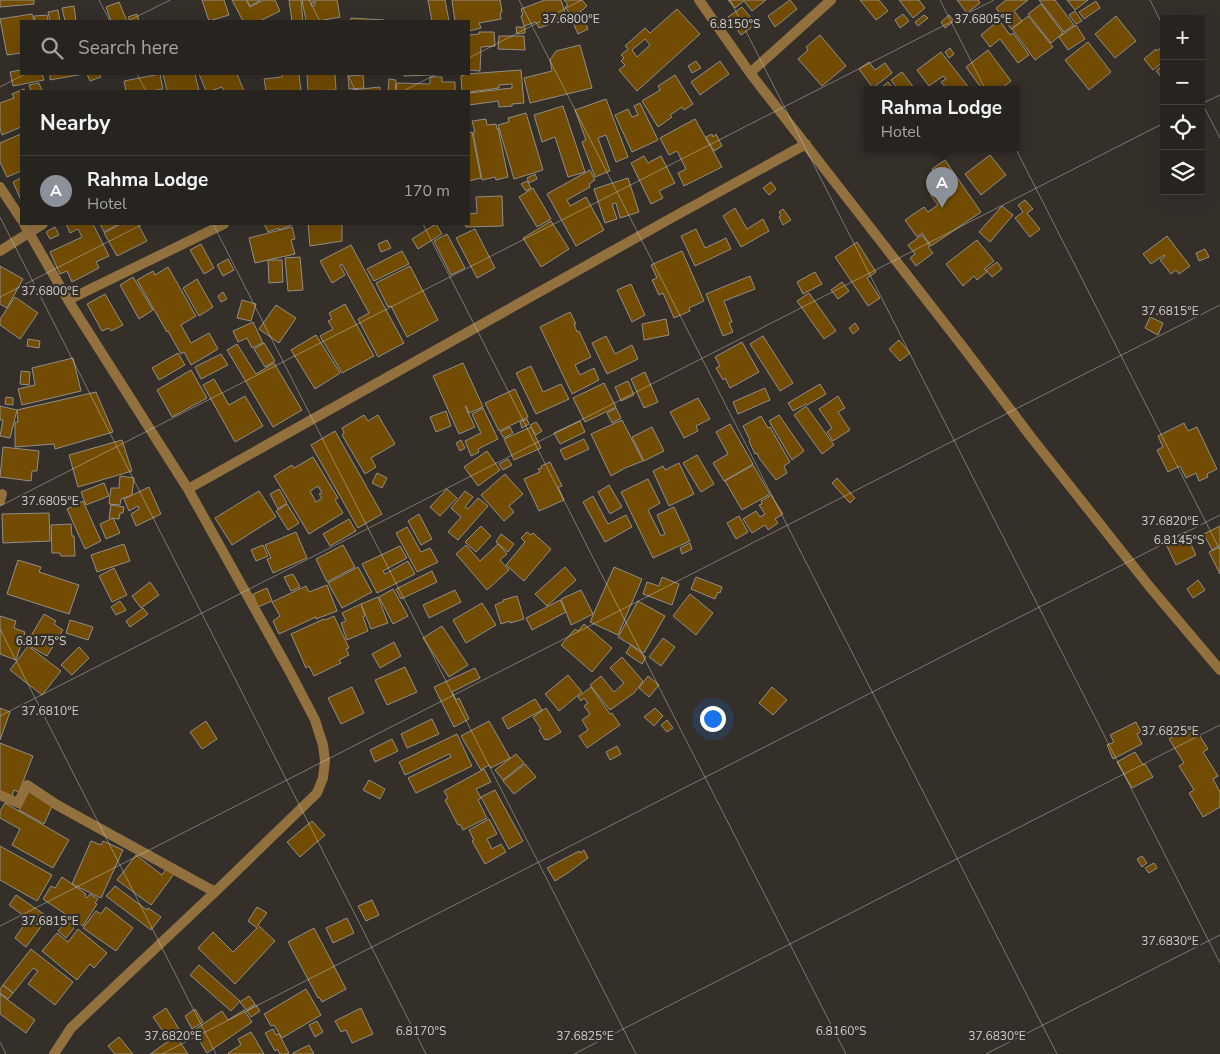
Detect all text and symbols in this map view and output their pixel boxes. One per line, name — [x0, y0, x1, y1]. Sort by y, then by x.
text: 37.6800°E — [542, 11, 600, 27]
text: 37.6805°E — [954, 11, 1012, 27]
map controls — [1160, 15, 1205, 195]
button: + — [1160, 15, 1205, 60]
text: 6.8150°S — [710, 16, 760, 32]
search box — [20, 20, 470, 75]
icon: search — [38, 34, 66, 62]
text: Search here — [78, 35, 179, 61]
button: − — [1160, 60, 1205, 105]
popup — [864, 86, 1019, 151]
text: Rahma Lodge — [881, 95, 1002, 121]
button: locate — [1160, 105, 1205, 150]
text: Nearby — [40, 109, 110, 137]
text: Hotel — [881, 121, 921, 143]
button: layers — [1160, 150, 1205, 195]
text: Rahma Lodge — [87, 167, 208, 193]
pin: A — [926, 167, 958, 208]
text: A — [50, 180, 62, 202]
text: 170 m — [403, 180, 450, 202]
text: Hotel — [87, 193, 127, 215]
text: 37.6800°E — [21, 283, 79, 299]
text: 37.6815°E — [1141, 303, 1199, 319]
text: 37.6805°E — [21, 493, 79, 509]
text: 37.6820°E — [1141, 513, 1199, 529]
text: 6.8145°S — [1154, 532, 1204, 548]
text: 6.8175°S — [16, 633, 66, 649]
text: 37.6810°E — [21, 703, 79, 719]
your location — [700, 706, 726, 732]
text: 37.6825°E — [1141, 723, 1199, 739]
text: 37.6815°E — [21, 913, 79, 929]
text: 37.6830°E — [1141, 933, 1199, 949]
text: 6.8170°S — [396, 1023, 446, 1039]
text: 6.8160°S — [816, 1023, 866, 1039]
text: 37.6820°E — [144, 1028, 202, 1044]
text: 37.6825°E — [556, 1028, 614, 1044]
text: 37.6830°E — [968, 1028, 1026, 1044]

